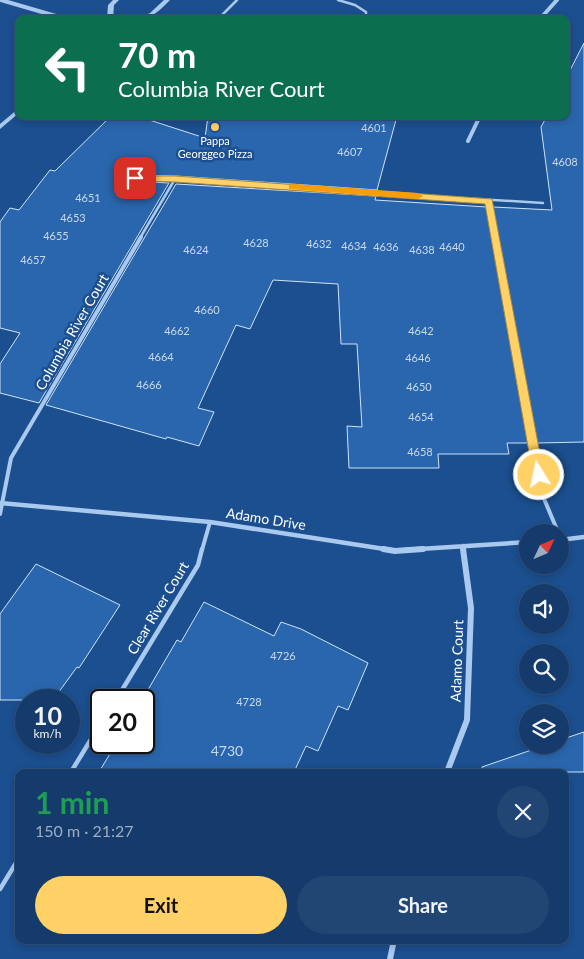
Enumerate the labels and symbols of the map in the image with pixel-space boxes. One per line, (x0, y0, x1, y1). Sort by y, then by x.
marker: Pappa Georggeo Pizza (209, 121, 221, 133)
house number: 4601 (361, 121, 387, 134)
place label: Pappa Georggeo Pizza (178, 134, 252, 160)
house number: 4607 (337, 145, 363, 158)
house number: 4608 (552, 155, 578, 168)
pin (114, 157, 156, 199)
house number: 4651 (75, 191, 101, 204)
house number: 4653 (60, 211, 86, 224)
house number: 4655 (43, 229, 69, 242)
house number: 4628 (243, 236, 269, 249)
house number: 4632 (306, 237, 332, 250)
house number: 4634 (341, 239, 367, 252)
house number: 4636 (373, 240, 399, 253)
house number: 4640 (439, 240, 465, 253)
house number: 4624 (183, 243, 209, 256)
house number: 4638 (409, 243, 435, 256)
house number: 4657 (20, 253, 46, 266)
street label: Columbia River Court (31, 271, 112, 393)
house number: 4660 (194, 303, 220, 316)
house number: 4662 (164, 324, 190, 337)
house number: 4642 (408, 324, 434, 337)
house number: 4664 (148, 350, 174, 363)
house number: 4646 (405, 351, 431, 364)
house number: 4666 (136, 378, 162, 391)
house number: 4650 (406, 380, 432, 393)
house number: 4654 (408, 410, 434, 423)
house number: 4658 (407, 445, 433, 458)
position arrow (512, 448, 564, 500)
street label: Adamo Drive (225, 504, 307, 533)
north arrow (519, 524, 569, 574)
street label: Clear River Court (123, 558, 192, 657)
street label: Adamo Court (447, 620, 466, 702)
house number: 4726 (270, 649, 296, 662)
speed limit sign: 20 (90, 689, 155, 754)
house number: 4728 (236, 695, 262, 708)
house number: 4730 (211, 742, 243, 759)

